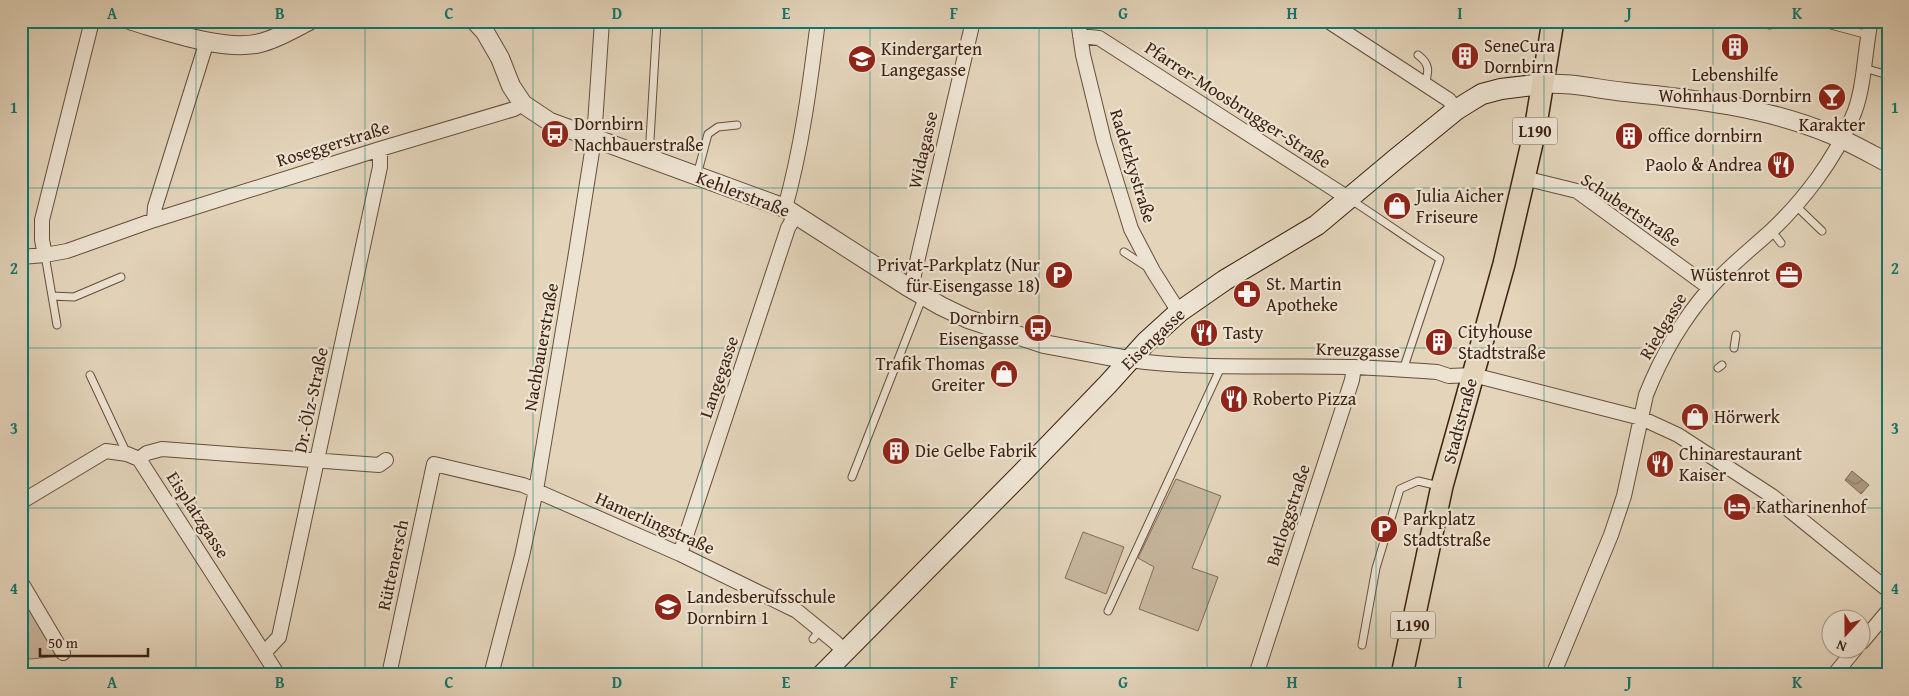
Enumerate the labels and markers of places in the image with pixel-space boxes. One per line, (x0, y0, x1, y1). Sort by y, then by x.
place label: SeneCura Dornbirn (1484, 32, 1556, 80)
building icon: Lebenshilfe Wohnhaus Dornbirn (1720, 32, 1750, 62)
place label: Kindergarten Langegasse (881, 35, 982, 83)
building icon: SeneCura Dornbirn (1450, 41, 1480, 71)
school or university icon: Kindergarten Langegasse (847, 44, 877, 74)
place label: Lebenshilfe Wohnhaus Dornbirn (1659, 61, 1812, 109)
bar icon: Karakter (1817, 82, 1847, 112)
place label: Dornbirn Nachbauerstraße (574, 110, 704, 158)
place label: Karakter (1799, 111, 1866, 138)
bus stop icon: Dornbirn Nachbauerstraße (540, 119, 570, 149)
building icon: office dornbirn (1614, 121, 1644, 151)
place label: office dornbirn (1648, 122, 1762, 149)
restaurant icon: Paolo & Andrea (1766, 150, 1796, 180)
place label: Paolo & Andrea (1646, 151, 1762, 178)
place label: Julia Aicher Friseure (1414, 182, 1504, 230)
shop icon: Julia Aicher Friseure (1382, 191, 1412, 221)
place label: Privat-Parkplatz (Nur für Eisengasse 18) (877, 251, 1041, 299)
parking icon: Privat-Parkplatz (Nur für Eisengasse 18) (1044, 260, 1074, 290)
office icon: Wüstenrot (1774, 260, 1804, 290)
place label: Wüstenrot (1690, 261, 1771, 288)
place label: St. Martin Apotheke (1266, 270, 1342, 318)
pharmacy icon: St. Martin Apotheke (1232, 279, 1262, 309)
place label: Dornbirn Eisengasse (939, 304, 1019, 352)
bus stop icon: Dornbirn Eisengasse (1023, 313, 1053, 343)
restaurant icon: Tasty (1189, 318, 1219, 348)
place label: Cityhouse Stadtstraße (1458, 318, 1546, 366)
place label: Tasty (1223, 319, 1263, 346)
building icon: Cityhouse Stadtstraße (1424, 327, 1454, 357)
place label: Trafik Thomas Greiter (875, 350, 986, 398)
shop icon: Trafik Thomas Greiter (989, 359, 1019, 389)
restaurant icon: Roberto Pizza (1219, 384, 1249, 414)
place label: Roberto Pizza (1253, 385, 1357, 412)
shop icon: Hörwerk (1680, 402, 1710, 432)
place label: Hörwerk (1714, 403, 1781, 430)
building icon: Die Gelbe Fabrik (881, 436, 911, 466)
place label: Die Gelbe Fabrik (915, 437, 1038, 464)
place label: Chinarestaurant Kaiser (1679, 440, 1803, 488)
restaurant icon: Chinarestaurant Kaiser (1645, 449, 1675, 479)
hotel icon: Katharinenhof (1722, 492, 1752, 522)
place label: Katharinenhof (1756, 493, 1869, 520)
place label: Parkplatz Stadtstraße (1403, 505, 1491, 553)
parking icon: Parkplatz Stadtstraße (1369, 514, 1399, 544)
place label: Landesberufsschule Dornbirn 1 (687, 583, 836, 631)
school or university icon: Landesberufsschule Dornbirn 1 (653, 592, 683, 622)

